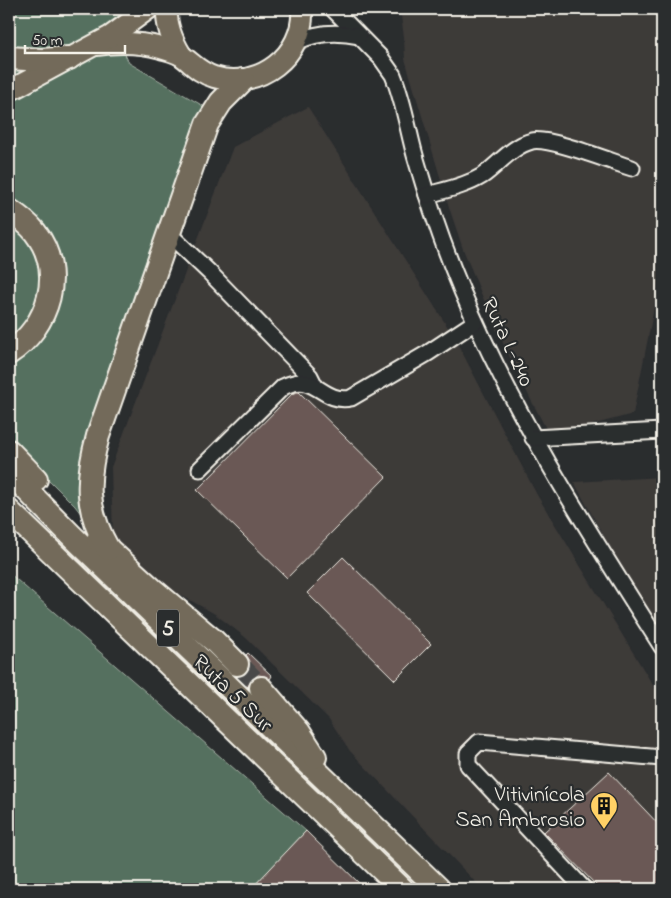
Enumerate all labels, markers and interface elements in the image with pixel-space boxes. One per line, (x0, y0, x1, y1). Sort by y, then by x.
scale bar (25, 22, 125, 54)
text: 50 m (32, 30, 63, 52)
street label: Ruta L-240 (472, 292, 541, 392)
road number: 5 (157, 610, 179, 646)
street label: Ruta 5 Sur (184, 648, 279, 741)
place label: Vitivinícola San Ambrosio (456, 780, 585, 837)
building icon: Vitivinícola San Ambrosio (589, 791, 619, 830)

